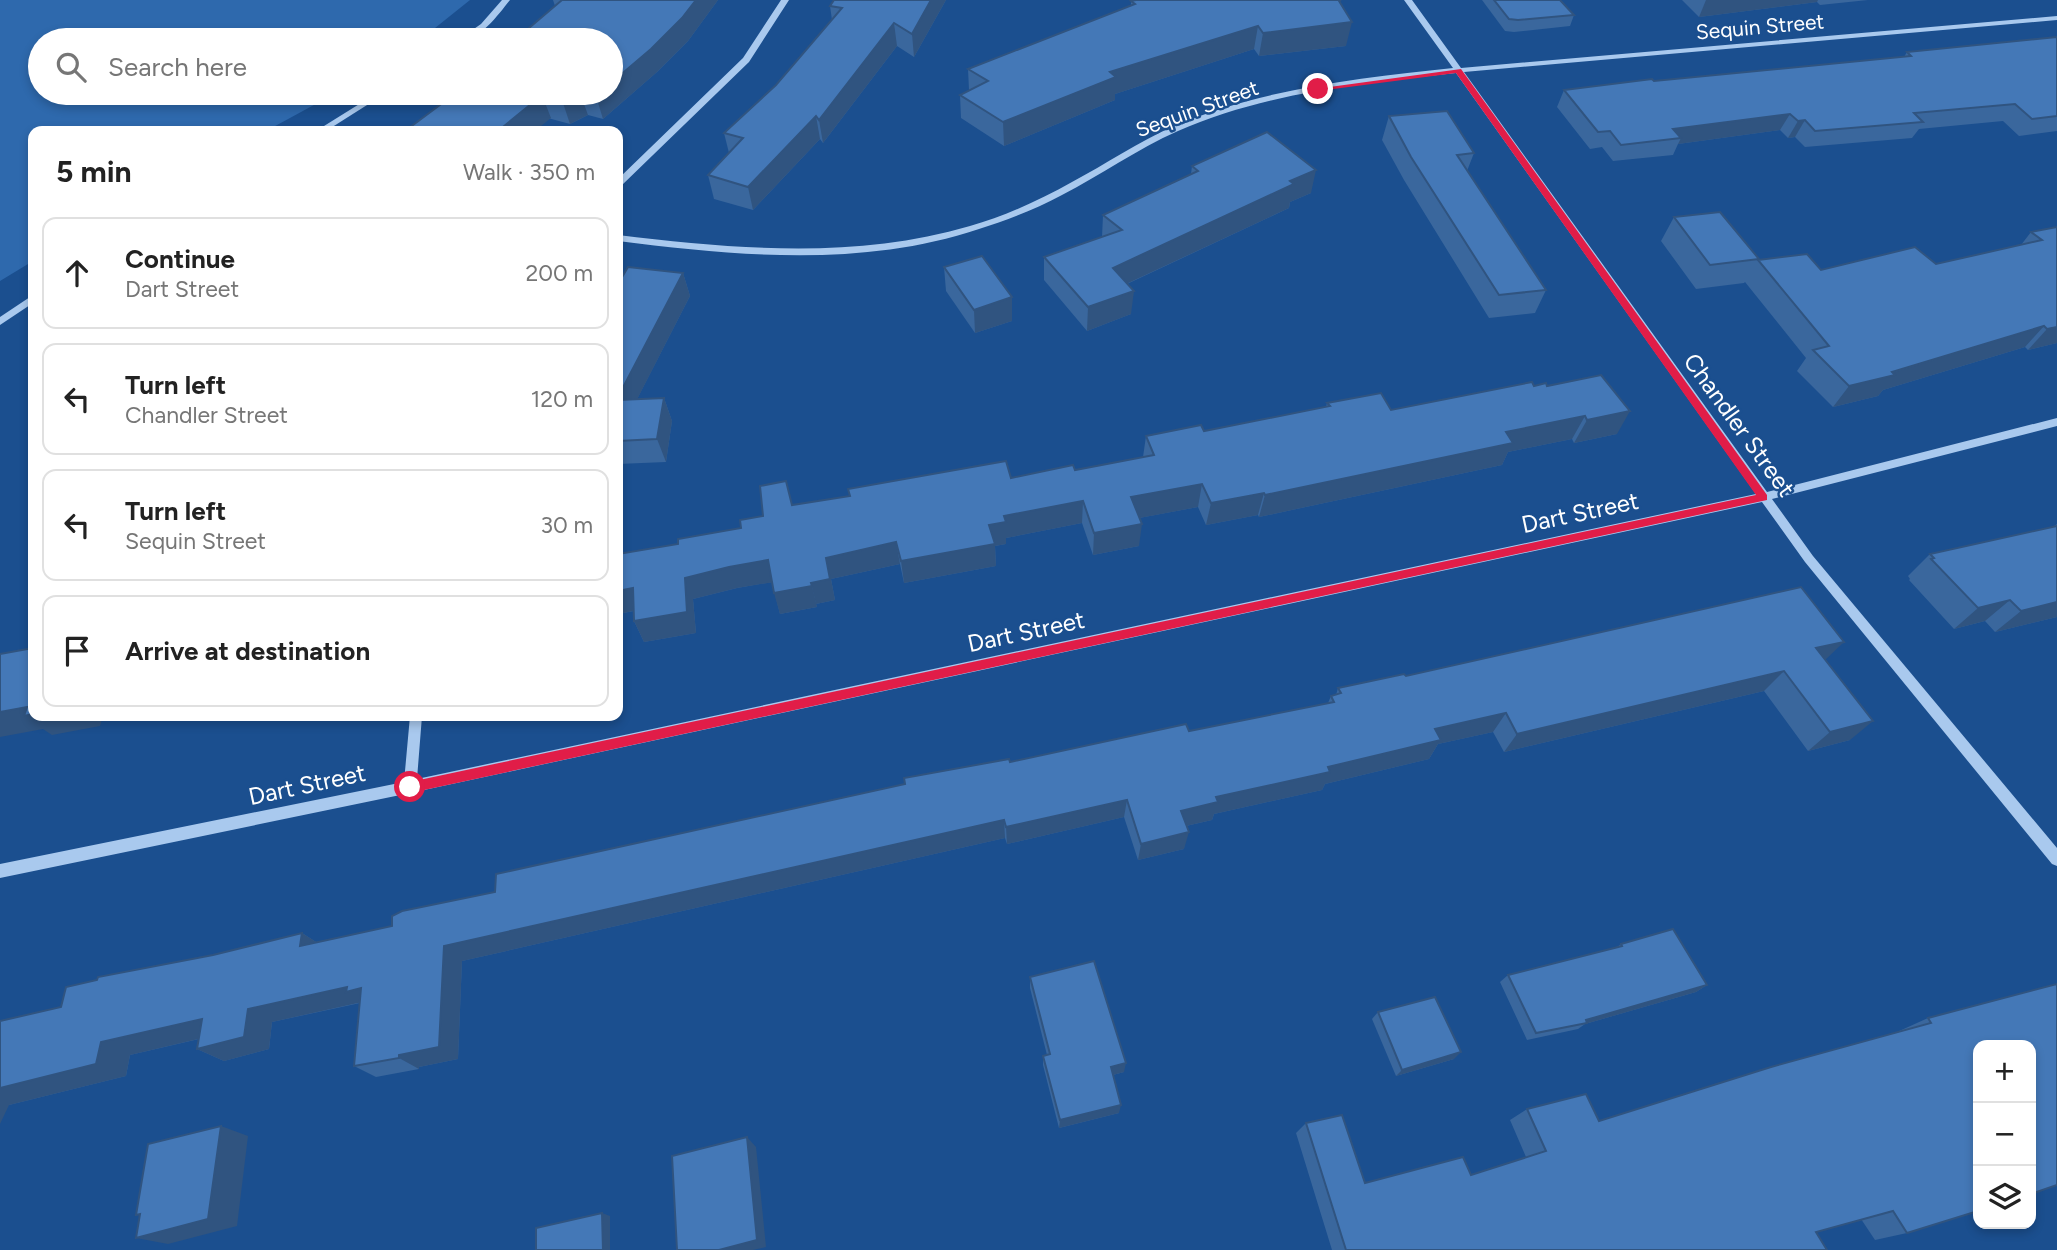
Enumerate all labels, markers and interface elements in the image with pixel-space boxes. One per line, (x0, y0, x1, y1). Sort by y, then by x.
street label: Sequin Street (1695, 8, 1825, 45)
search box (28, 28, 623, 105)
icon: search (52, 48, 90, 86)
text: Search here (108, 51, 247, 83)
route end (1302, 73, 1333, 104)
street label: Sequin Street (1132, 75, 1262, 142)
text: 5 min (56, 153, 132, 190)
text: Walk · 350 m (463, 158, 595, 186)
text: Continue (125, 243, 235, 275)
icon: ahead (58, 254, 96, 292)
text: 200 m (525, 259, 593, 287)
text: Dart Street (125, 275, 239, 303)
street label: Chandler Street (1678, 347, 1801, 502)
text: Turn left (125, 369, 226, 401)
icon: left (58, 380, 96, 418)
text: 120 m (531, 385, 593, 413)
text: Chandler Street (125, 401, 288, 429)
street label: Dart Street (1519, 486, 1641, 539)
text: Turn left (125, 495, 226, 527)
icon: left (58, 506, 96, 544)
text: 30 m (540, 511, 593, 539)
text: Sequin Street (125, 527, 266, 555)
street label: Dart Street (965, 605, 1087, 658)
icon: arrive (58, 632, 96, 670)
text: Arrive at destination (125, 635, 370, 667)
street label: Dart Street (246, 758, 368, 811)
route start (394, 771, 425, 802)
map controls (1973, 1040, 2036, 1229)
button: + (1973, 1040, 2036, 1103)
button: − (1973, 1103, 2036, 1166)
button: layers (1973, 1166, 2036, 1229)

